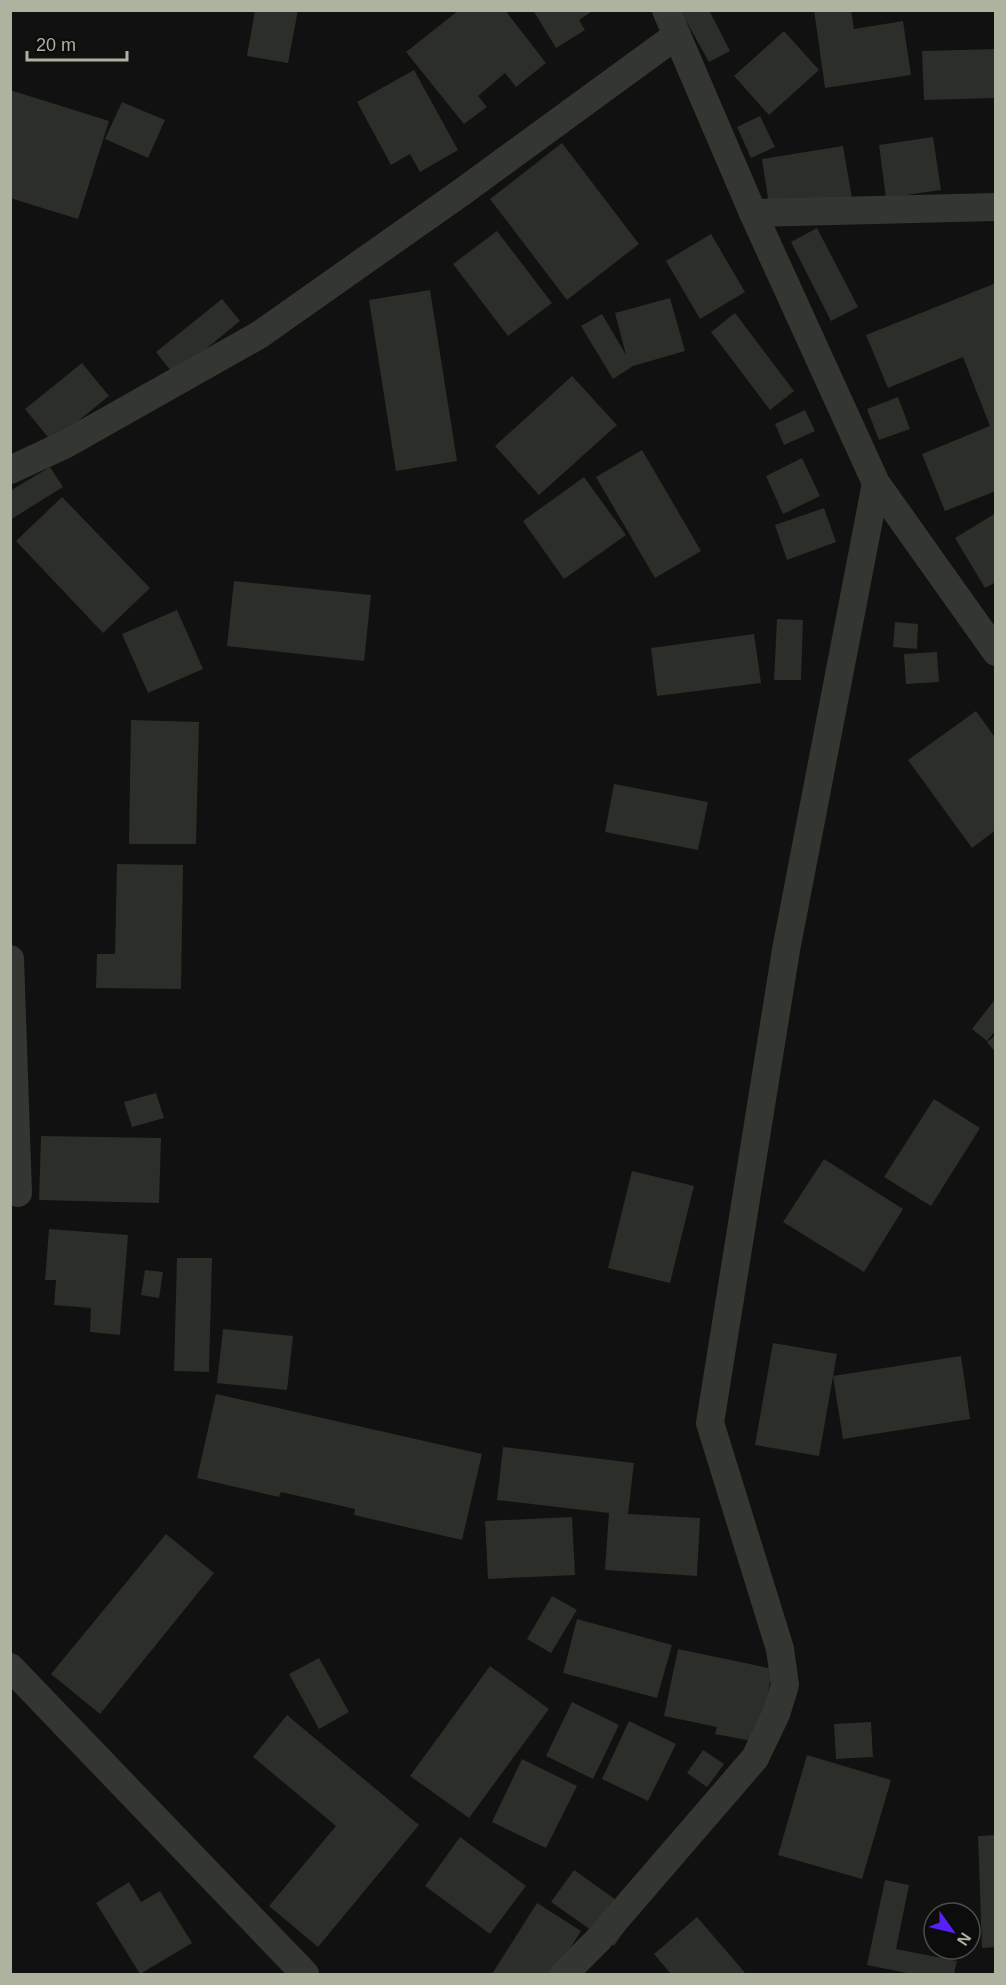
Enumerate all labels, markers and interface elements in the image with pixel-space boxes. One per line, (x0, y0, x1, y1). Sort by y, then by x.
scale bar (27, 24, 128, 62)
text: 20 m (36, 35, 76, 55)
north arrow (922, 1901, 982, 1961)
text: N (954, 1930, 974, 1949)

